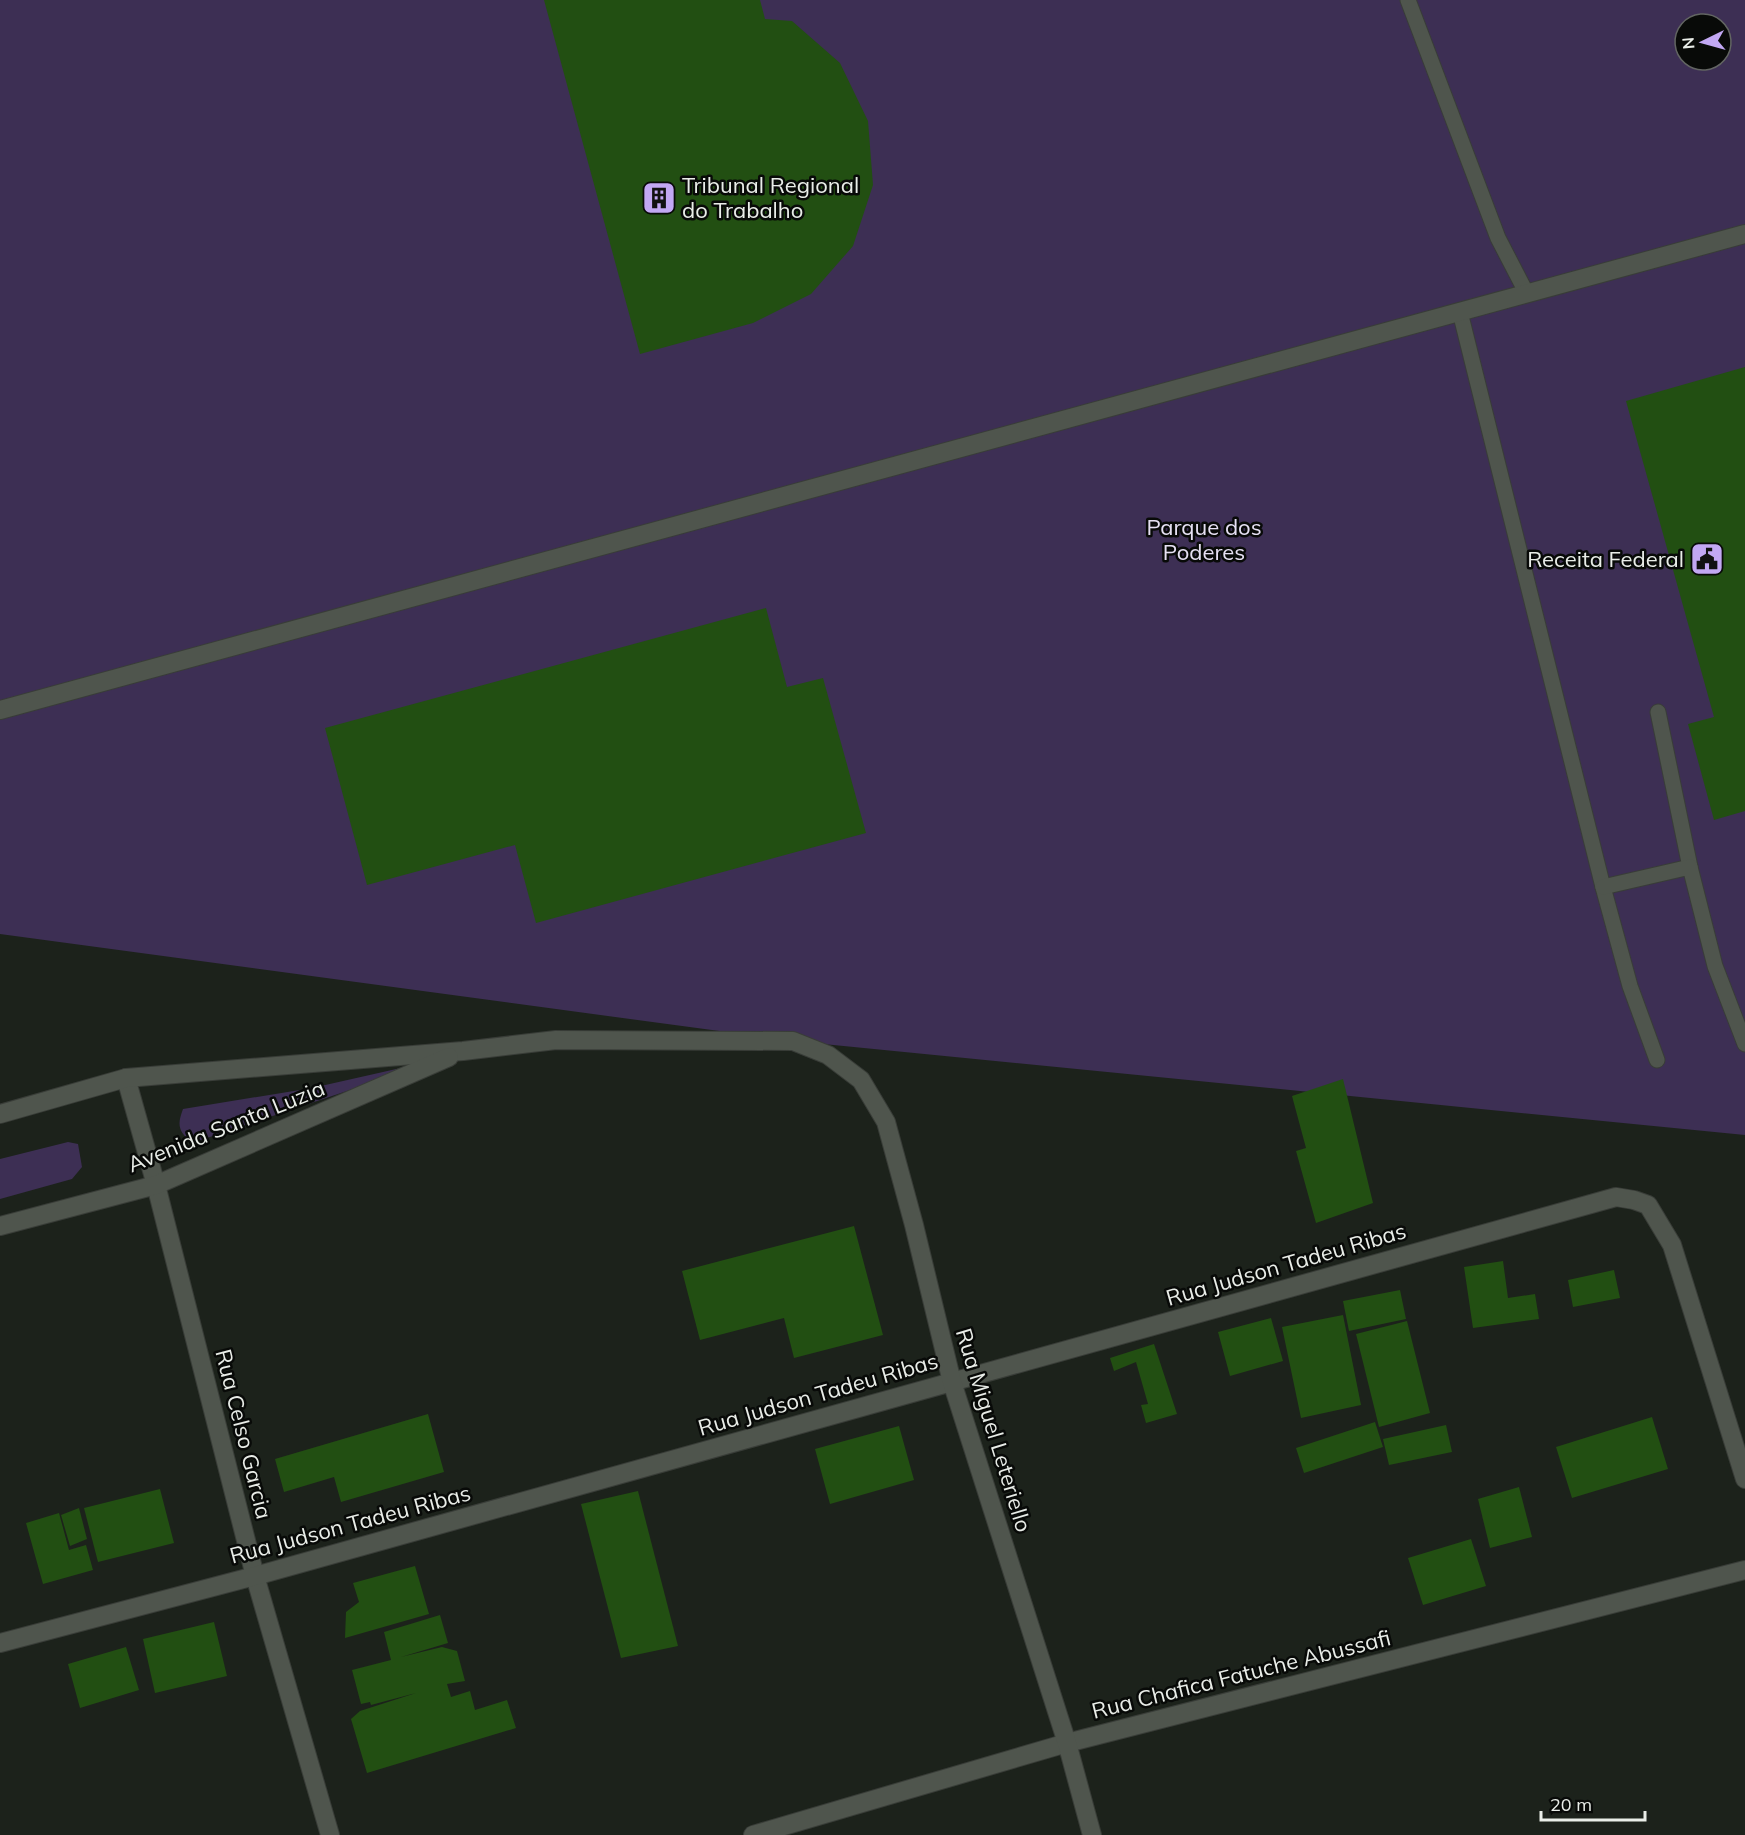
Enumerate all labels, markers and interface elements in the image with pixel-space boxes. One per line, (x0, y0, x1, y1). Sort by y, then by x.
north arrow (1673, 12, 1733, 72)
text: N (1678, 36, 1699, 50)
place label: Tribunal Regional do Trabalho (682, 171, 859, 224)
building icon: Tribunal Regional do Trabalho (641, 180, 677, 216)
park label: Parque dos Poderes (1146, 513, 1262, 566)
public building icon: Receita Federal (1689, 541, 1725, 577)
place label: Receita Federal (1527, 545, 1684, 573)
street label: Avenida Santa Luzia (123, 1074, 329, 1178)
street label: Rua Judson Tadeu Ribas (1163, 1216, 1409, 1312)
street label: Rua Miguel Leteriello (950, 1325, 1038, 1535)
street label: Rua Celso Garcia (209, 1346, 279, 1522)
street label: Rua Judson Tadeu Ribas (695, 1346, 941, 1442)
street label: Rua Judson Tadeu Ribas (226, 1478, 474, 1570)
street label: Rua Chafica Fatuche Abussafi (1089, 1623, 1393, 1725)
scale bar (1541, 1784, 1644, 1822)
text: 20 m (1550, 1793, 1592, 1816)

